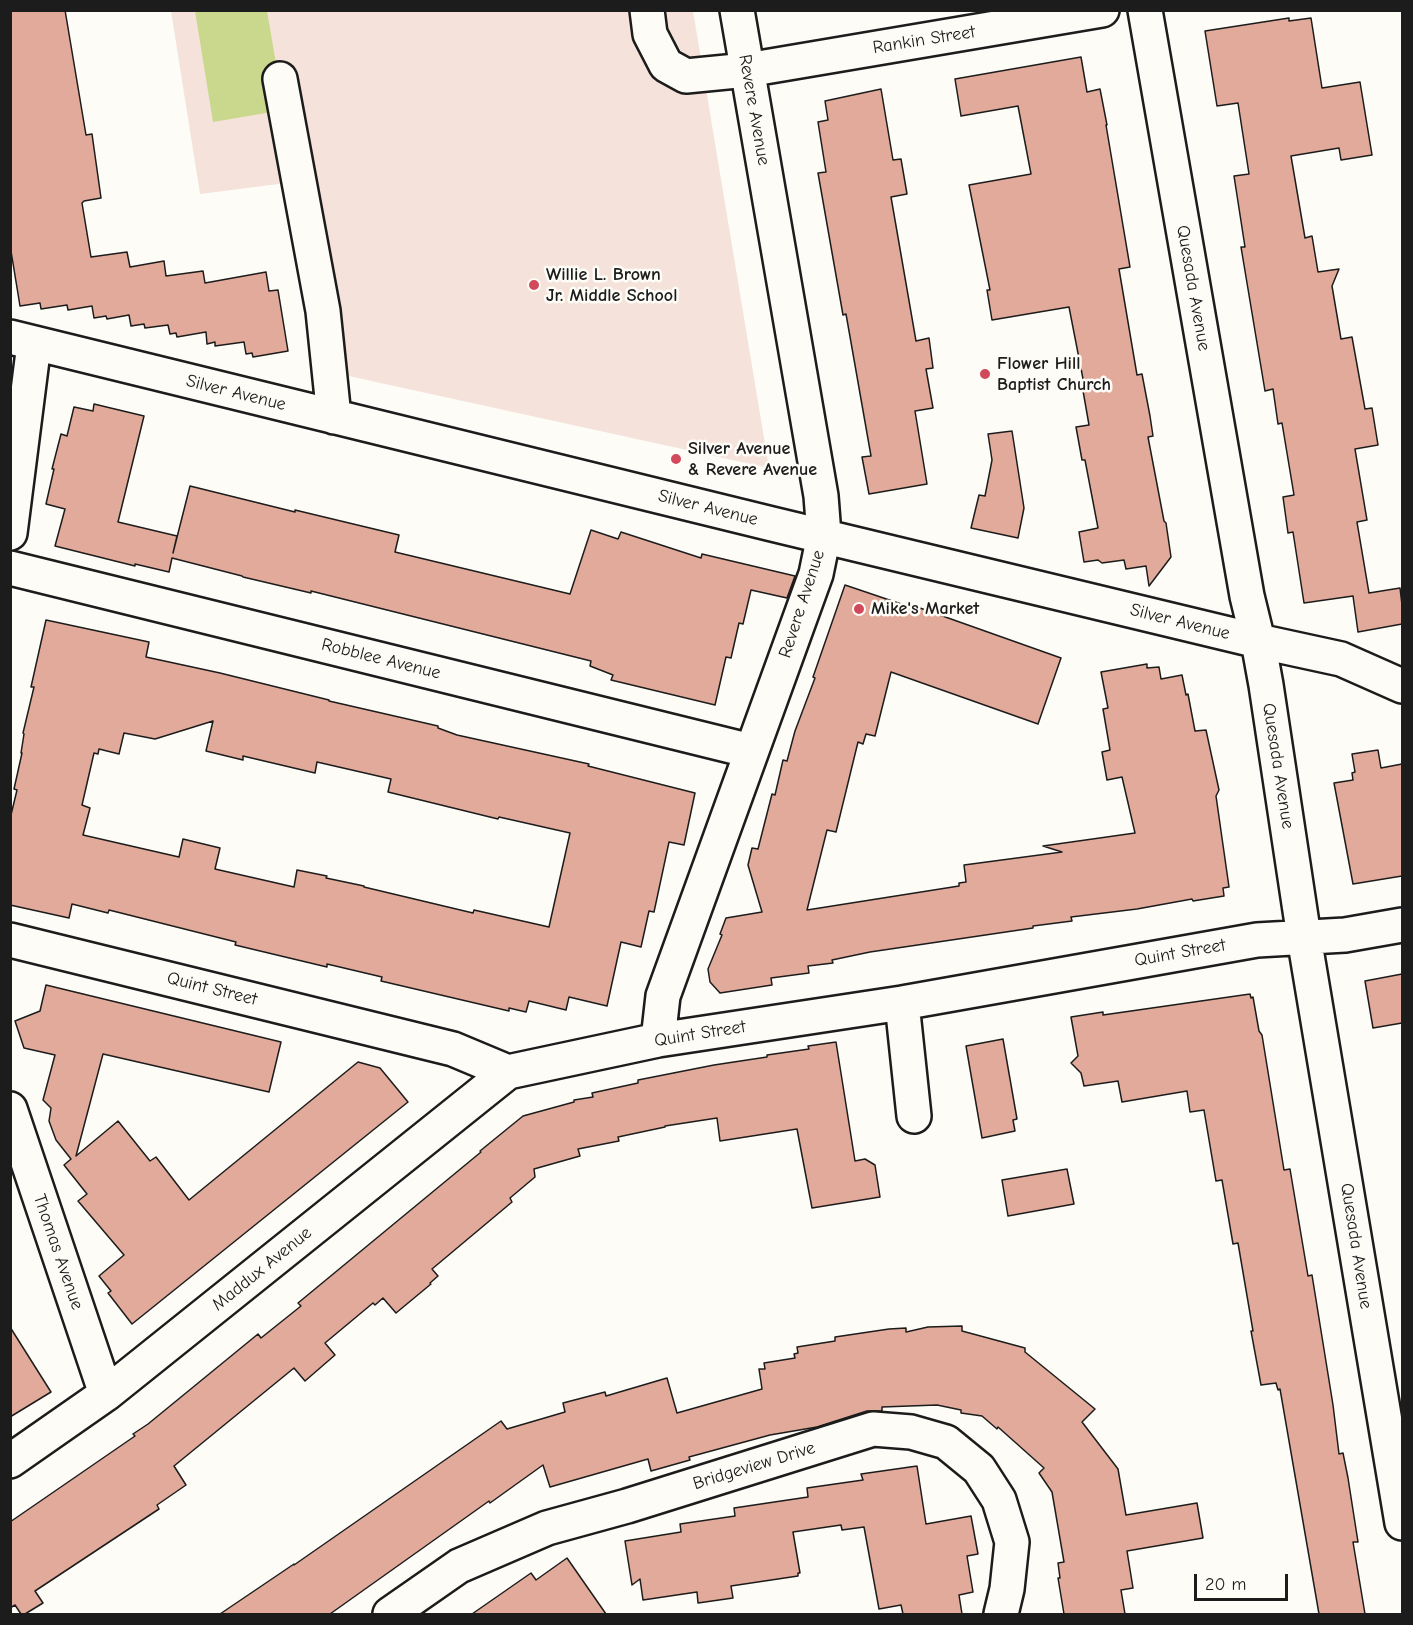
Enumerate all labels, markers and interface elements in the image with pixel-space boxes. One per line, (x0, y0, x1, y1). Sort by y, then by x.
street label: Rankin Street (871, 21, 977, 59)
street label: Revere Avenue (734, 53, 774, 167)
street label: Quesada Avenue (1171, 223, 1215, 353)
place label: Willie L. Brown Jr. Middle School (546, 264, 677, 306)
marker: Willie L. Brown Jr. Middle School (527, 278, 541, 292)
place label: Flower Hill Baptist Church (997, 353, 1111, 395)
marker: Flower Hill Baptist Church (978, 367, 992, 381)
street label: Silver Avenue (184, 370, 288, 416)
place label: Silver Avenue & Revere Avenue (688, 438, 817, 480)
marker: Silver Avenue & Revere Avenue (669, 452, 683, 466)
street label: Silver Avenue (656, 485, 760, 531)
street label: Revere Avenue (774, 547, 830, 661)
place label: Mike's Market (871, 598, 979, 620)
street label: Silver Avenue (1128, 599, 1232, 645)
marker: Mike's Market (852, 602, 866, 616)
street label: Robblee Avenue (319, 634, 443, 684)
street label: Quesada Avenue (1257, 701, 1299, 831)
street label: Quint Street (1133, 934, 1227, 972)
street label: Quint Street (165, 967, 259, 1011)
street label: Quint Street (653, 1016, 747, 1052)
street label: Quesada Avenue (1335, 1181, 1377, 1311)
street label: Thomas Avenue (28, 1191, 88, 1313)
street label: Maddux Avenue (208, 1222, 316, 1316)
street label: Bridgeview Drive (690, 1437, 818, 1495)
scale bar (1197, 1562, 1292, 1600)
text: 20 m (1205, 1574, 1246, 1595)

